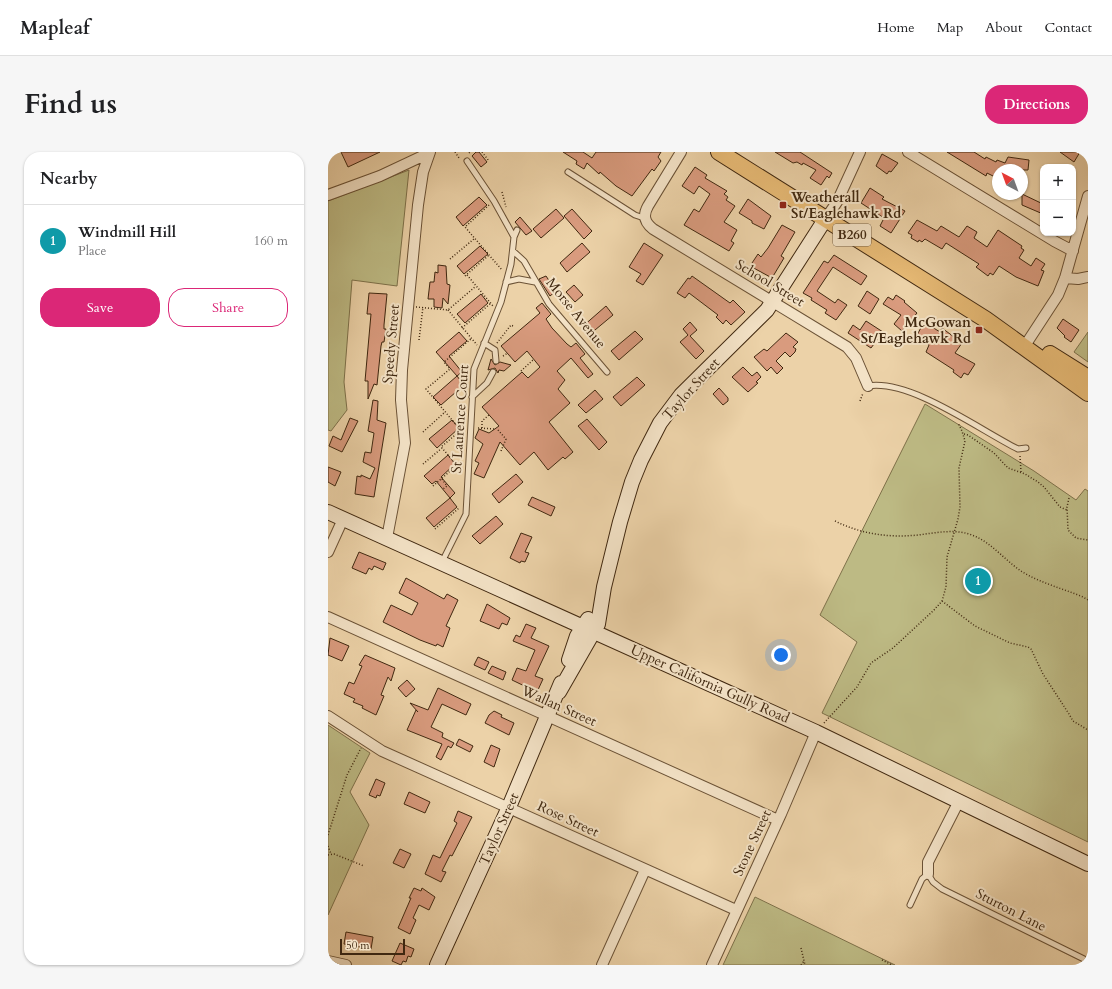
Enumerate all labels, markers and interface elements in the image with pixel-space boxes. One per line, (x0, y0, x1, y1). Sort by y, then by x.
text: Mapleaf (20, 15, 90, 41)
text: Home (877, 18, 915, 37)
text: Map (937, 18, 963, 37)
text: About (985, 18, 1022, 37)
text: Contact (1044, 18, 1092, 37)
text: Find us (24, 85, 117, 123)
button: Directions (985, 85, 1088, 124)
north arrow (992, 164, 1028, 200)
map controls (1040, 164, 1076, 236)
button: + (1040, 164, 1076, 200)
text: Nearby (40, 167, 97, 190)
place label: Weatherall St/Eaglehawk Rd (790, 188, 901, 223)
marker: Weatherall St/Eaglehawk Rd (778, 200, 788, 210)
button: − (1040, 200, 1076, 236)
text: Windmill Hill (78, 222, 176, 242)
road number: B260 (833, 224, 871, 246)
text: 1 (50, 232, 56, 250)
text: 160 m (254, 232, 288, 250)
text: Place (78, 242, 106, 260)
street label: School Street (732, 255, 808, 311)
street label: Morse Avenue (542, 274, 610, 352)
button: Save (40, 288, 160, 327)
button: Share (168, 288, 288, 327)
street label: Speedy Street (378, 303, 404, 384)
place label: McGowan St/Eaglehawk Rd (861, 313, 971, 348)
marker: McGowan St/Eaglehawk Rd (974, 325, 984, 335)
street label: Taylor Street (658, 353, 724, 424)
street label: St Laurence Court (447, 363, 473, 474)
pin: 1 (965, 566, 991, 596)
street label: Upper California Gully Road (627, 640, 793, 728)
your location (771, 645, 791, 665)
street label: Wallan Street (518, 681, 600, 731)
street label: Taylor Street (475, 789, 524, 868)
street label: Rose Street (534, 796, 602, 842)
street label: Stone Street (728, 806, 776, 879)
street label: Sturton Lane (972, 884, 1050, 936)
scale bar (340, 937, 405, 956)
text: 50 m (346, 938, 370, 953)

